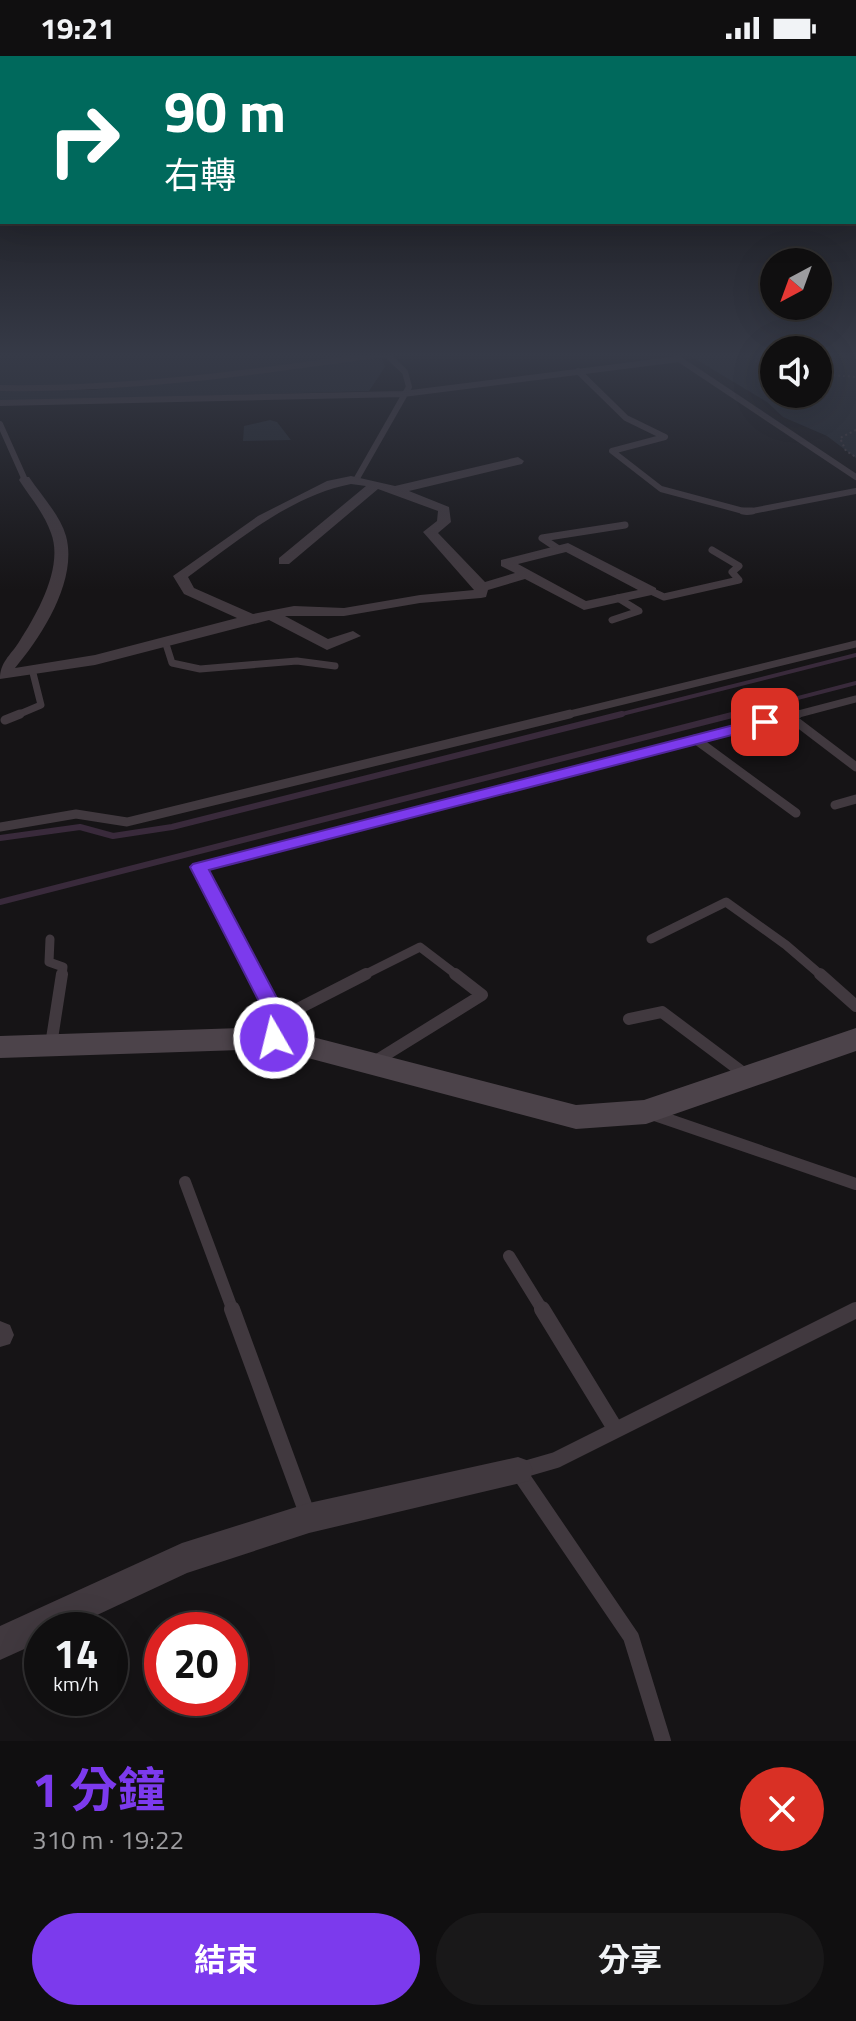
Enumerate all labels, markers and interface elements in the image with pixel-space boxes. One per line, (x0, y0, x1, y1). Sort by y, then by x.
text: 19:21 (40, 5, 115, 51)
text: 90 m (164, 69, 286, 154)
icon: right (32, 88, 136, 192)
text: 右轉 (164, 147, 236, 202)
north arrow (760, 248, 832, 320)
map controls (760, 248, 832, 408)
button: sound (760, 336, 832, 408)
pin (731, 688, 799, 756)
icon: arrive (743, 700, 787, 744)
position arrow (232, 996, 316, 1080)
speed limit sign: 20 (144, 1612, 248, 1716)
text: 14 (54, 1623, 98, 1684)
text: km/h (53, 1668, 99, 1699)
text: 1 分鐘 (32, 1753, 165, 1826)
button: close (740, 1767, 824, 1851)
text: 310 m · 19:22 (32, 1820, 184, 1859)
button: 結束 (32, 1913, 420, 2005)
button: 分享 (436, 1913, 824, 2005)

